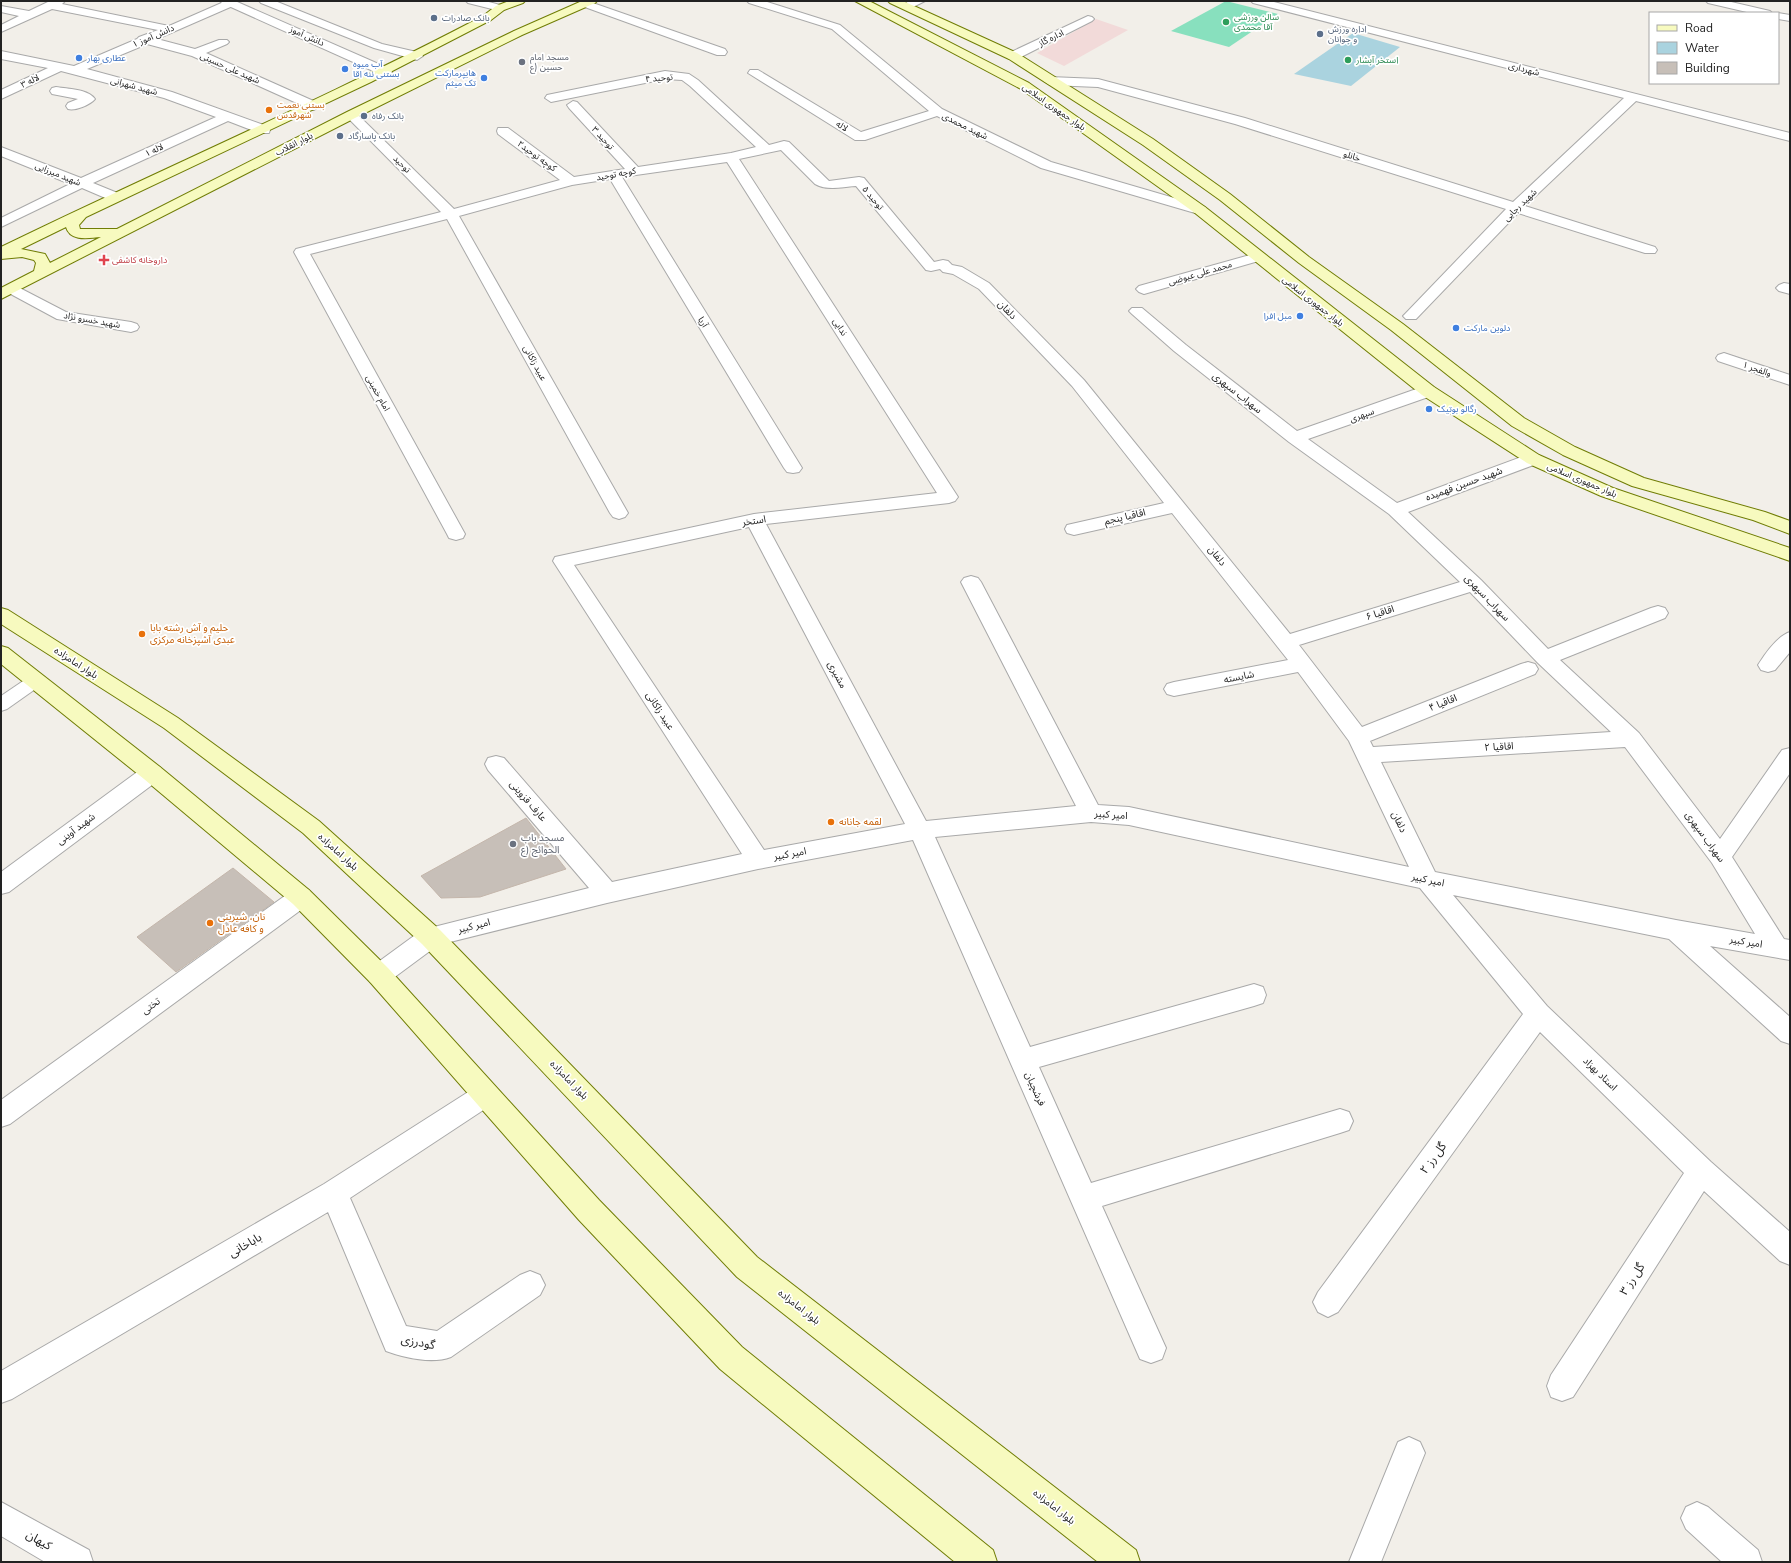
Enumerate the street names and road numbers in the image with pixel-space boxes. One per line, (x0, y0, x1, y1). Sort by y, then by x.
street label: دانش آموز ۱ (130, 22, 176, 50)
street label: دانش آموز (287, 23, 326, 49)
street label: اداره گاز (1035, 27, 1066, 50)
street label: شهید علی حسینی (198, 49, 262, 87)
street label: شهرداری (1507, 59, 1541, 79)
street label: لاله ۳ (19, 71, 41, 91)
street label: توحید ۴ (645, 71, 674, 85)
street label: شهید شهرانی (109, 74, 159, 98)
street label: بلوار جمهوری اسلامی (1020, 81, 1088, 133)
street label: شهید محمدی (940, 110, 990, 142)
street label: لاله (834, 118, 850, 134)
street label: توحید ۳ (589, 124, 617, 153)
street label: بلوار انقلاب (273, 129, 315, 159)
street label: کوچه توحید۲ (515, 138, 559, 174)
street label: لاله ۱ (143, 140, 165, 160)
street label: خانلو (1342, 148, 1362, 164)
street label: توحید (391, 153, 414, 176)
street label: شهید میرزایی (33, 159, 83, 189)
street label: کوچه توحید (595, 165, 637, 183)
street label: توحید ۵ (859, 183, 887, 213)
street label: شهید رجایی (1501, 186, 1539, 224)
street label: محمد علی عیوضی (1167, 258, 1234, 288)
street label: بلوار جمهوری اسلامی (1280, 273, 1346, 329)
street label: دلفان (994, 297, 1020, 323)
street label: شهید خسرو نژاد (63, 309, 121, 331)
street label: آریا (695, 314, 711, 330)
street label: ندایی (830, 316, 850, 338)
street label: عبید زاکانی (520, 343, 550, 383)
street label: والفجر ۱ (1741, 358, 1773, 380)
street label: سهراب سپهری (1209, 369, 1265, 417)
street label: امام خمینی (362, 373, 393, 414)
street label: سپهری (1348, 405, 1376, 425)
street label: بلوار جمهوری اسلامی (1545, 460, 1619, 500)
street label: شهید حسین فهمیده (1424, 464, 1505, 504)
street label: اقاقیا پنجم (1103, 505, 1147, 529)
street label: استخر (740, 512, 767, 530)
street label: دلفان (1205, 543, 1229, 569)
street label: سهراب سپهری (1461, 572, 1513, 624)
street label: اقاقیا ۶ (1364, 602, 1396, 624)
street label: بلوار امامزاده (51, 644, 101, 683)
street label: مشیری (824, 659, 850, 691)
street label: شایسته (1223, 667, 1256, 687)
street label: عبید زاکانی (642, 689, 678, 733)
street label: اقاقیا ۴ (1427, 691, 1459, 715)
street label: اقاقیا ۲ (1484, 739, 1514, 755)
street label: عارف قزوینی (506, 777, 550, 825)
street label: امیر کبیر (1093, 807, 1128, 823)
street label: دلفان (1388, 809, 1410, 835)
street label: سهراب سپهری (1682, 809, 1728, 865)
street label: شهید آوینی (54, 810, 98, 848)
street label: بلوار امامزاده (315, 830, 361, 874)
street label: امیر کبیر (771, 844, 808, 864)
street label: امیر کبیر (1409, 869, 1446, 890)
street label: امیر کبیر (455, 915, 492, 937)
street label: امیر کبیر (1728, 932, 1763, 952)
street label: تختی (139, 994, 163, 1018)
street label: استاد بهزاد (1580, 1054, 1620, 1094)
street label: بلوار امامزاده (547, 1057, 592, 1103)
street label: فرشچیان (1021, 1070, 1049, 1109)
street label: گل رز ۲ (1416, 1138, 1451, 1177)
street label: باباخانی (225, 1229, 265, 1261)
street label: گل رز ۳ (1616, 1259, 1649, 1298)
street label: بلوار امامزاده (775, 1286, 823, 1328)
street label: گودرزی (400, 1331, 437, 1353)
street label: بلوار امامزاده (1030, 1486, 1078, 1528)
street label: کیهان (23, 1526, 56, 1554)

